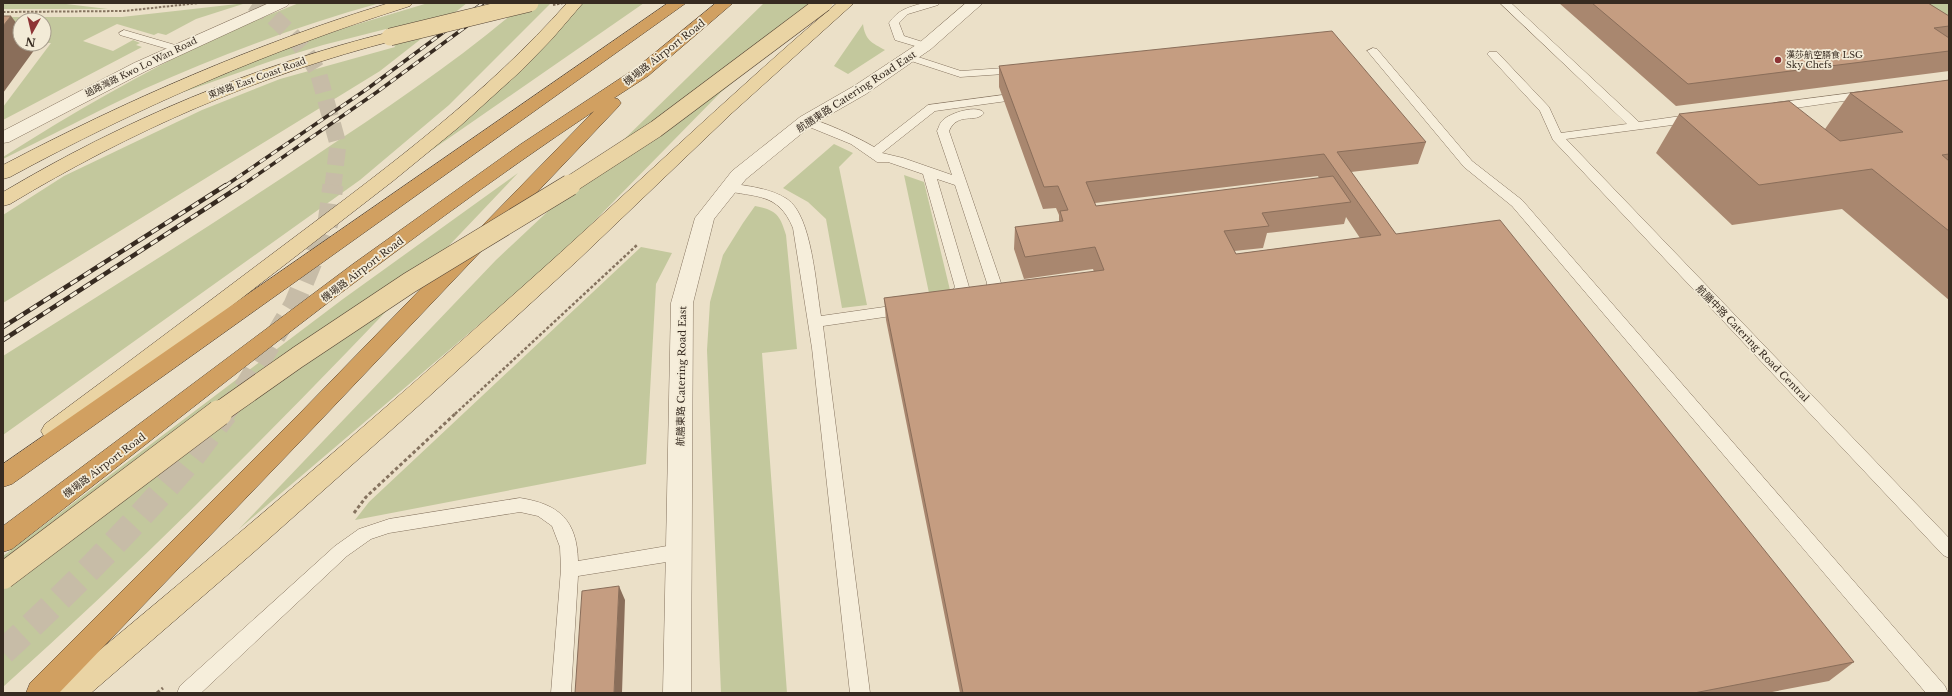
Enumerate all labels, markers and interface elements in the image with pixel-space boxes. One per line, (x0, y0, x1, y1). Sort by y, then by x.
north arrow (12, 12, 52, 52)
street label: 機場路 Airport Road (621, 16, 708, 88)
text: N (24, 34, 37, 50)
street label: 過路灣路 Kwo Lo Wan Road (83, 35, 199, 98)
street label: 航膳東路 Catering Road East (794, 48, 919, 135)
place label: 漢莎航空膳食 LSG Sky Chefs (1786, 49, 1863, 70)
street label: 東岸路 East Coast Road (206, 55, 307, 100)
marker: 漢莎航空膳食 LSG Sky Chefs (1773, 55, 1783, 65)
street label: 機場路 Airport Road (318, 234, 406, 305)
street label: 航膳中路 Catering Road Central (1693, 282, 1812, 404)
street label: 航膳東路 Catering Road East (674, 306, 689, 446)
street label: 機場路 Airport Road (60, 430, 148, 501)

